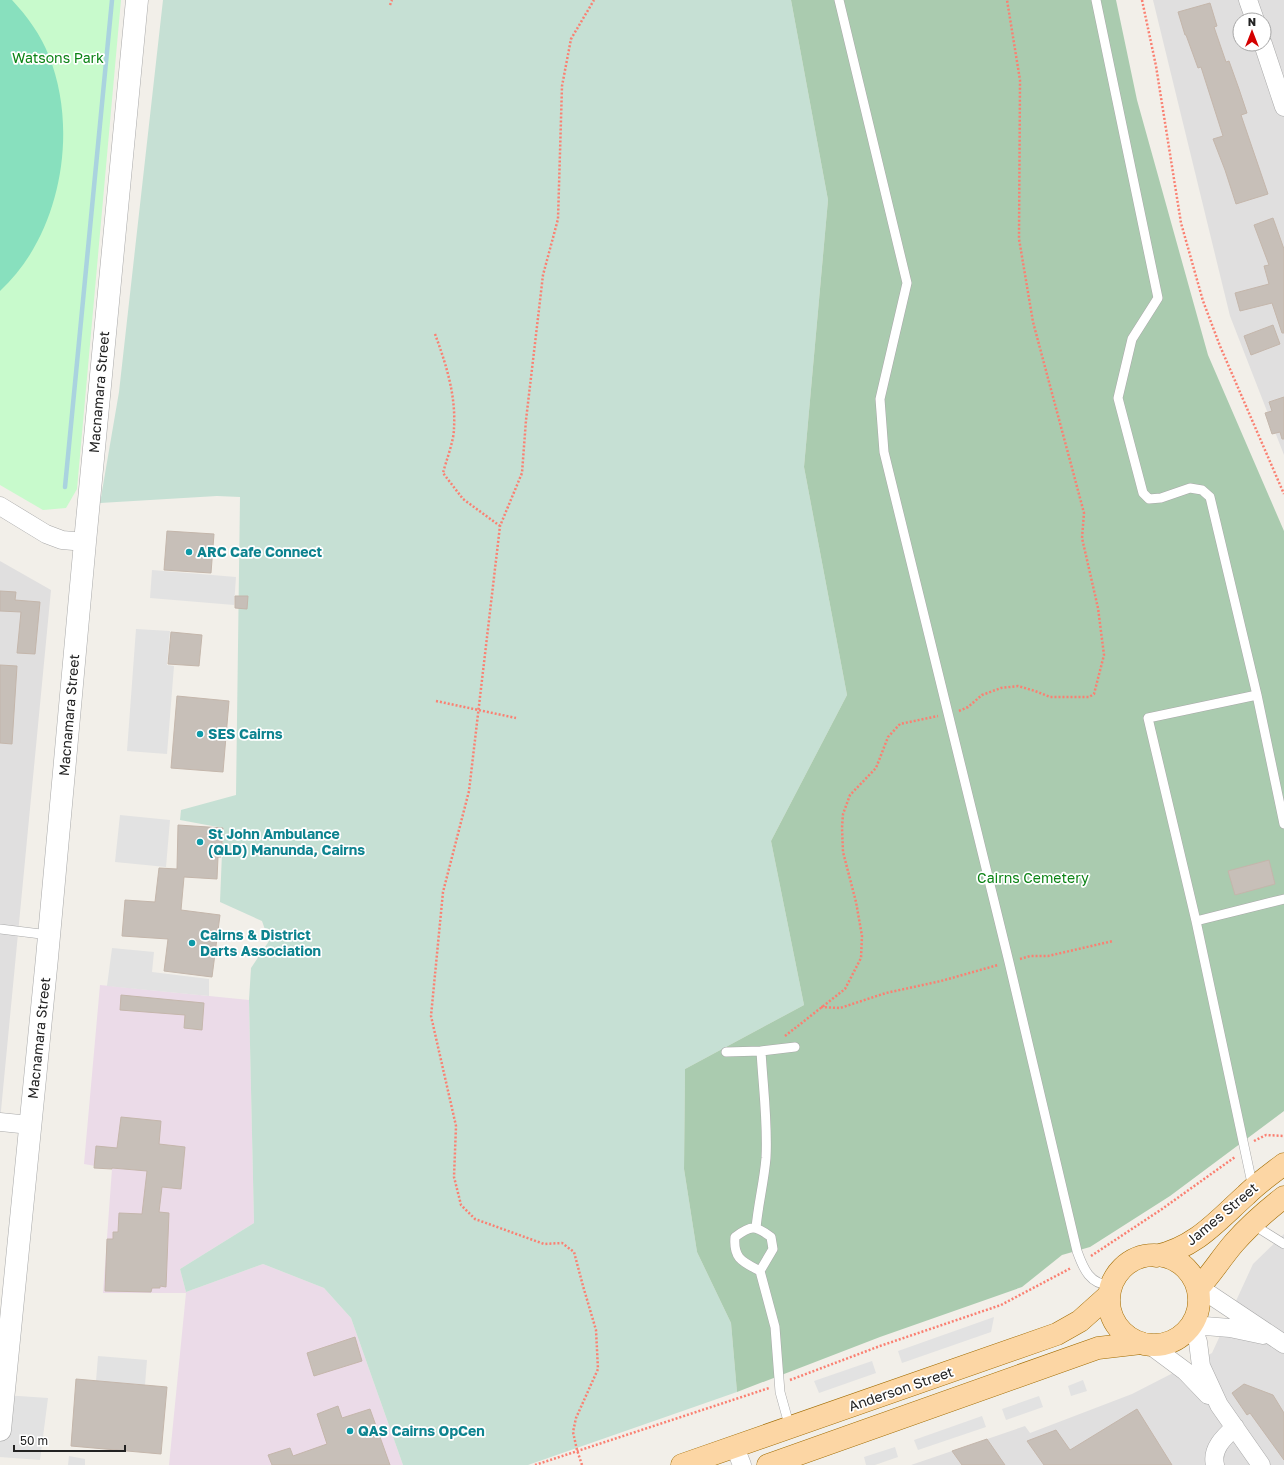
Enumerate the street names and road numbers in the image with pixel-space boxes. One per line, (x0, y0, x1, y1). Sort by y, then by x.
street label: Macnamara Street (85, 330, 112, 454)
street label: Macnamara Street (55, 653, 82, 777)
street label: Macnamara Street (24, 976, 53, 1100)
street label: James Street (1182, 1179, 1261, 1249)
street label: Anderson Street (846, 1363, 955, 1414)

